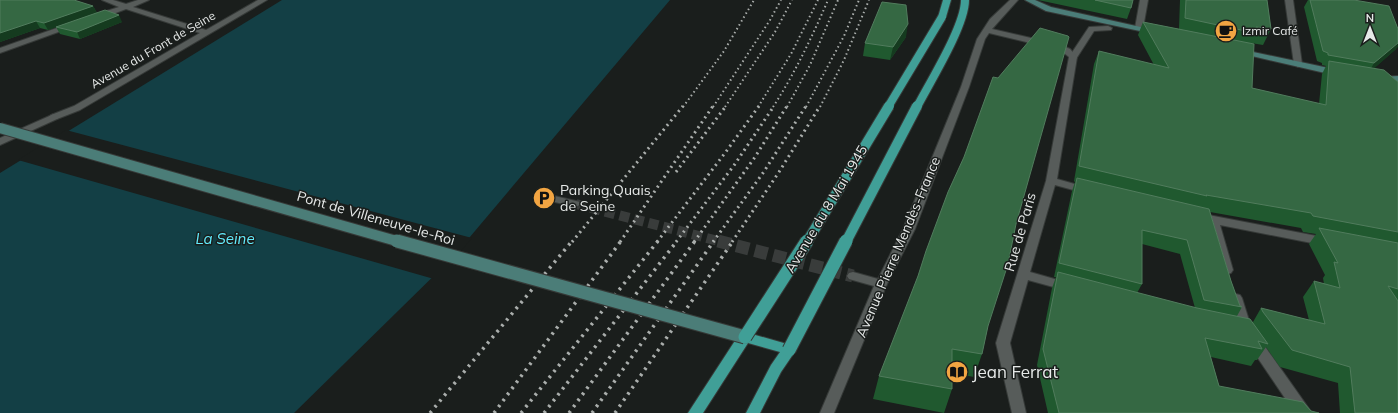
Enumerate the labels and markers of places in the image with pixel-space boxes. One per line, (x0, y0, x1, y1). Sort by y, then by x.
cafe icon: Izmir Café (1213, 18, 1239, 44)
place label: Izmir Café (1242, 23, 1298, 38)
place label: Parking Quais de Seine (560, 181, 651, 215)
parking icon: Parking Quais de Seine (531, 185, 557, 211)
library icon: Jean Ferrat (944, 359, 970, 385)
place label: Jean Ferrat (972, 361, 1058, 383)

